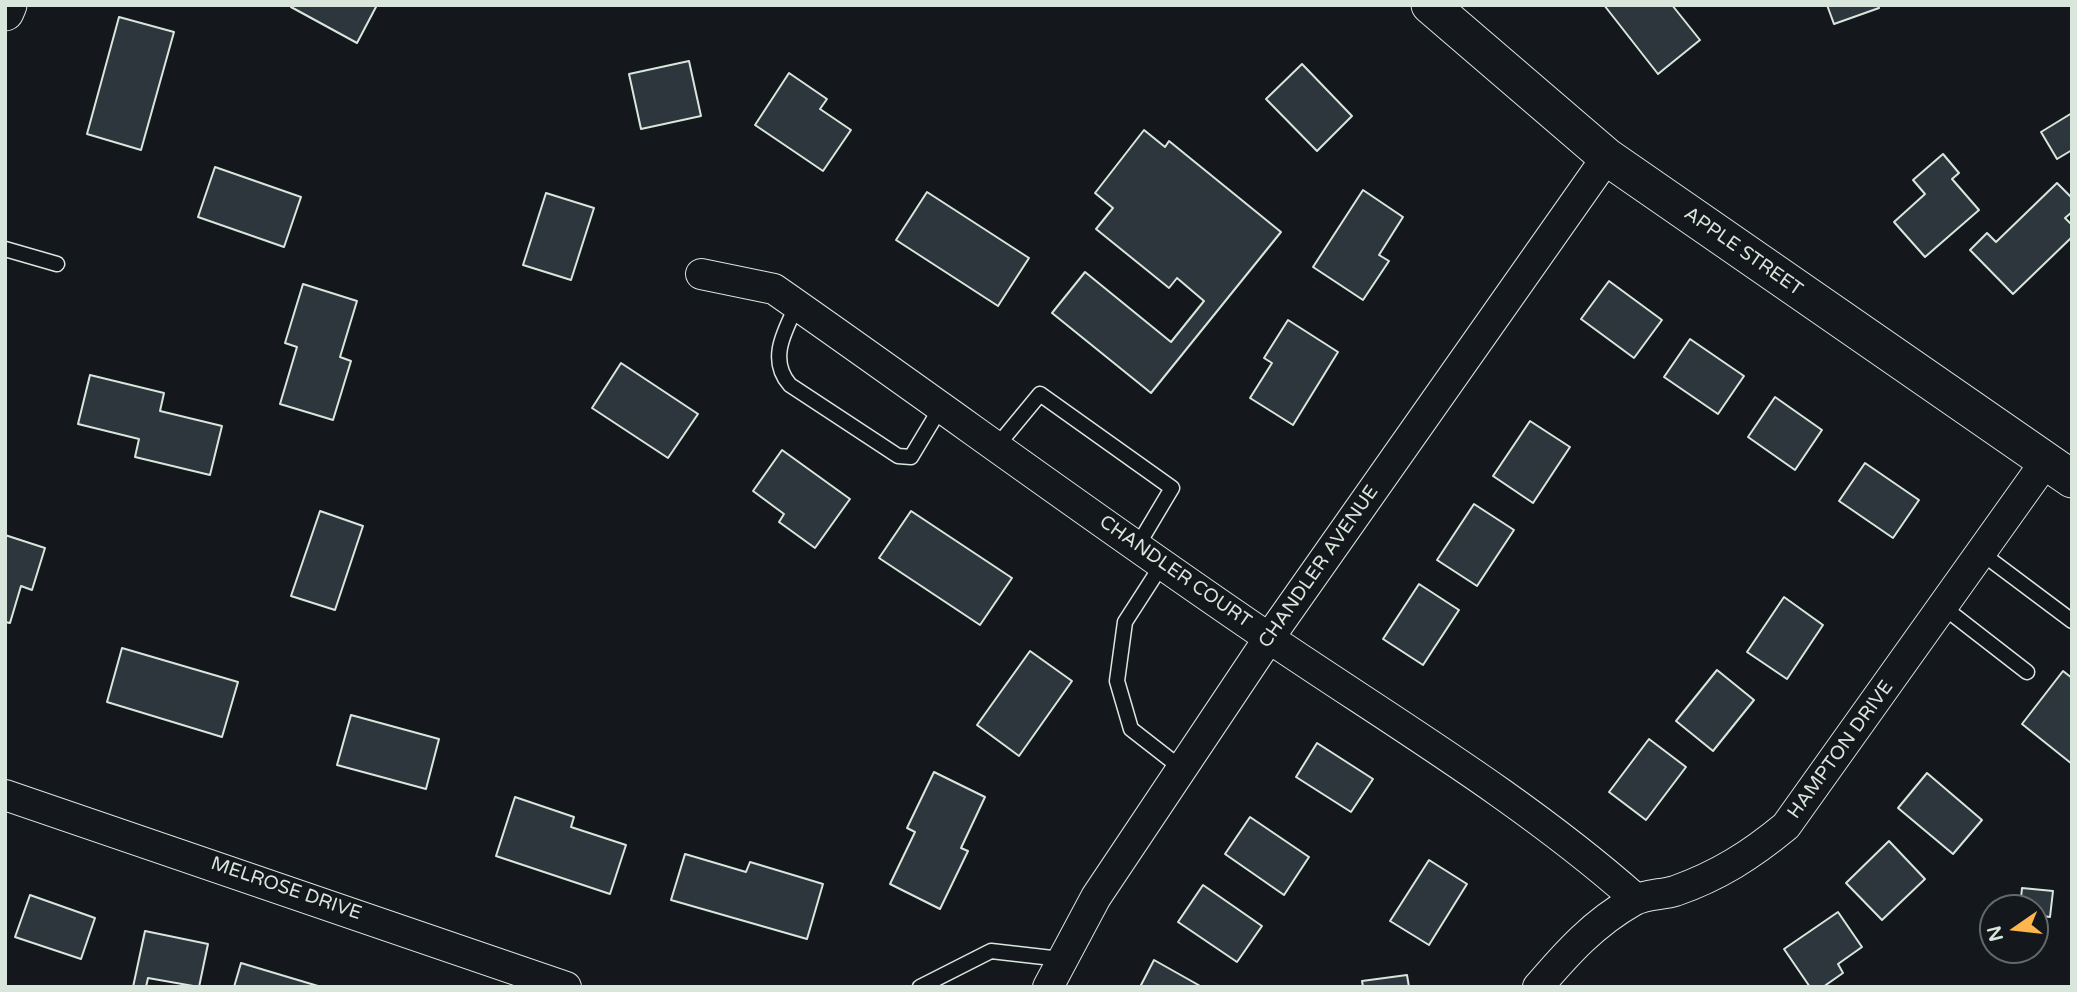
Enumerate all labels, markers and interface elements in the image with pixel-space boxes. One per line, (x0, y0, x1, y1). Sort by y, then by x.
street label: APPLE STREET (1679, 203, 1807, 301)
street label: CHANDLER AVENUE (1254, 481, 1384, 653)
street label: CHANDLER COURT (1095, 511, 1255, 633)
street label: HAMPTON DRIVE (1783, 677, 1899, 823)
street label: MELROSE DRIVE (208, 853, 364, 925)
north arrow (1979, 894, 2049, 964)
text: N (1983, 924, 2008, 944)

